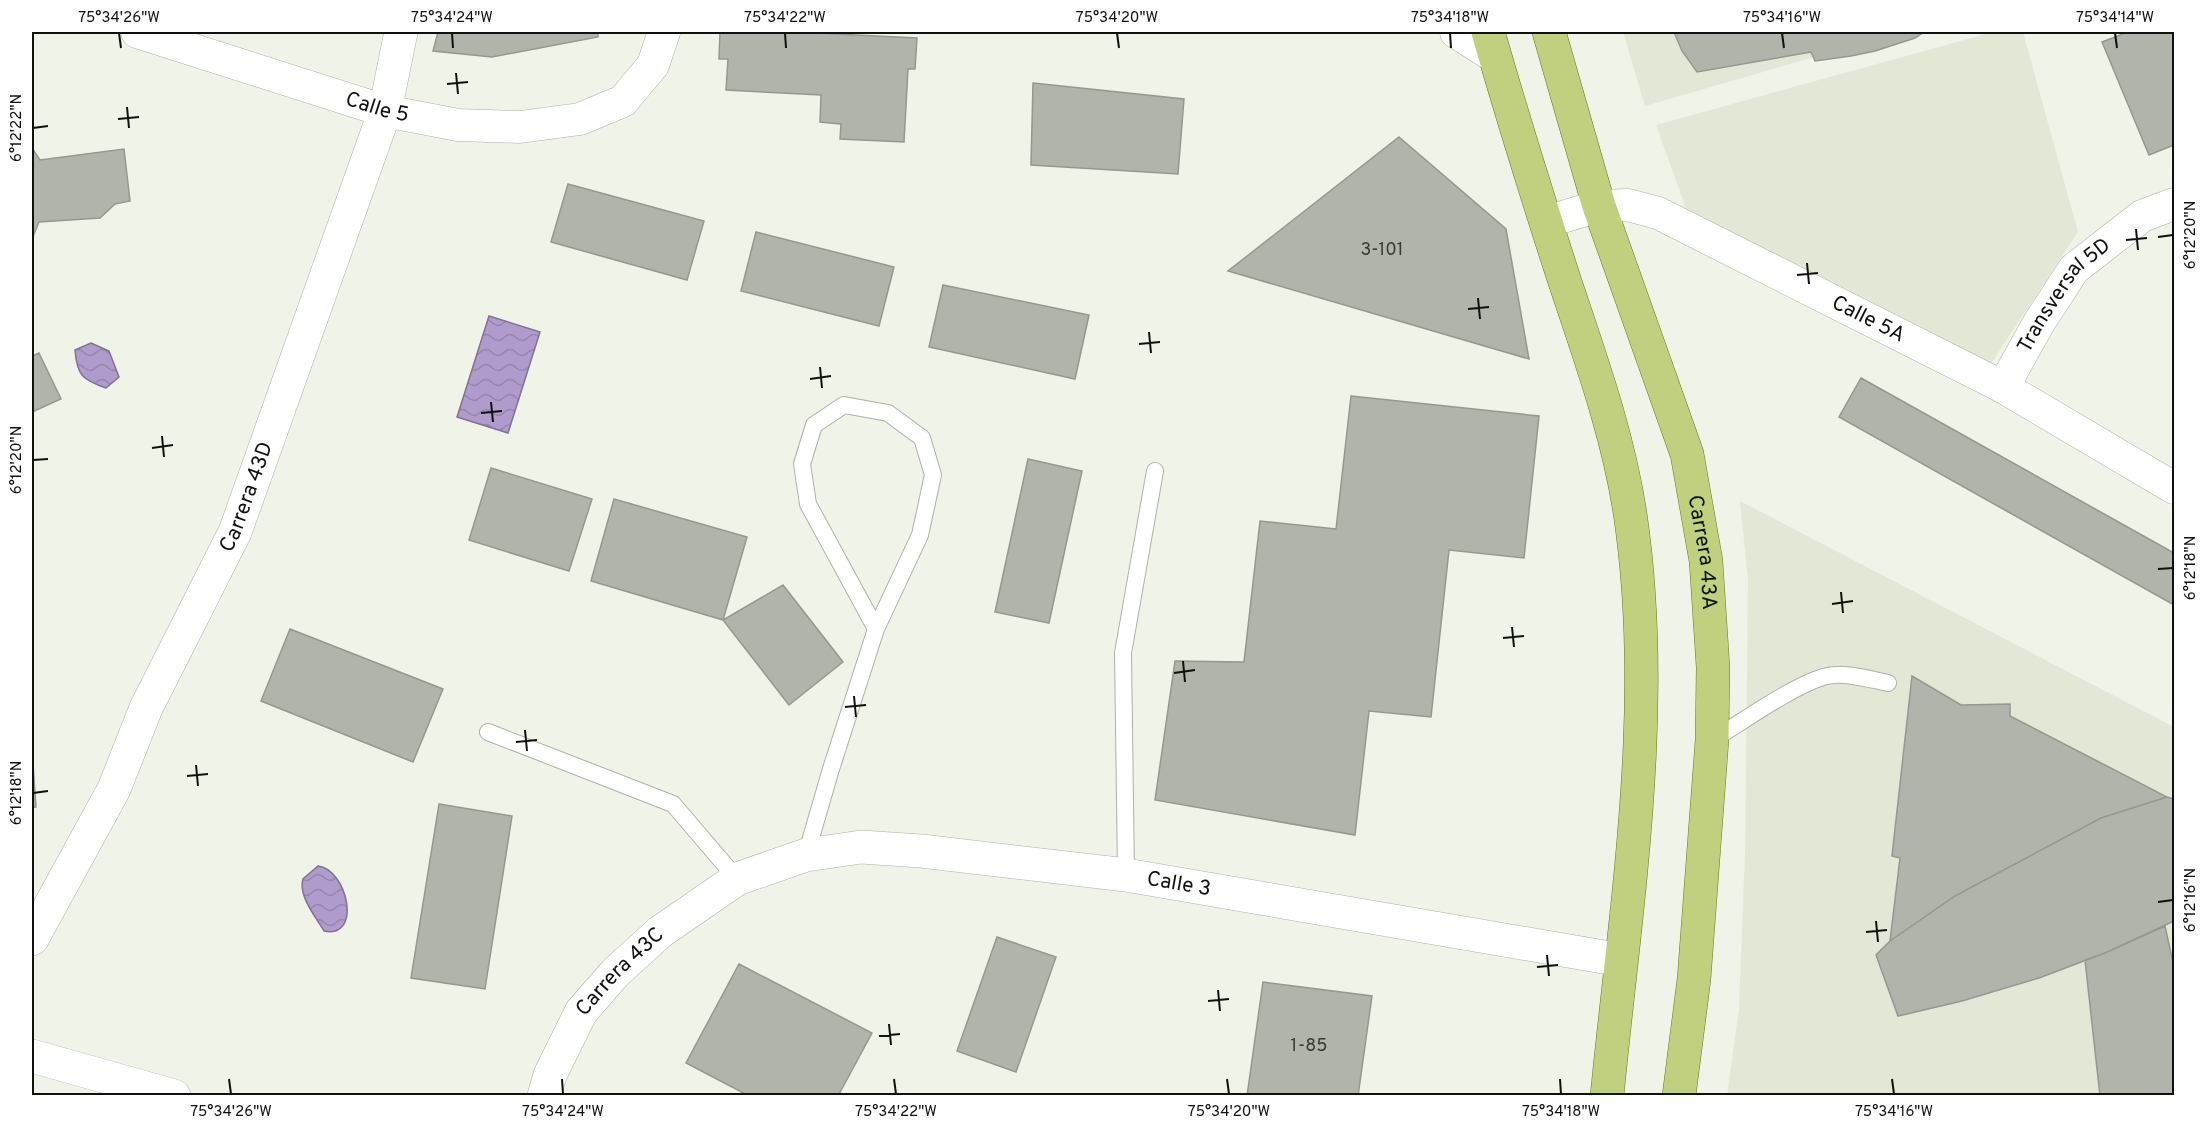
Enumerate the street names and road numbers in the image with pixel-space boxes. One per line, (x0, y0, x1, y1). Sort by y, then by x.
street label: Calle 5 (342, 86, 411, 129)
street label: Transversal 5D (2011, 232, 2116, 358)
street label: Calle 5A (1827, 289, 1910, 349)
street label: Carrera 43D (213, 438, 279, 557)
street label: Carrera 43A (1681, 493, 1723, 611)
street label: Calle 3 (1145, 865, 1213, 903)
street label: Carrera 43C (570, 921, 670, 1022)

